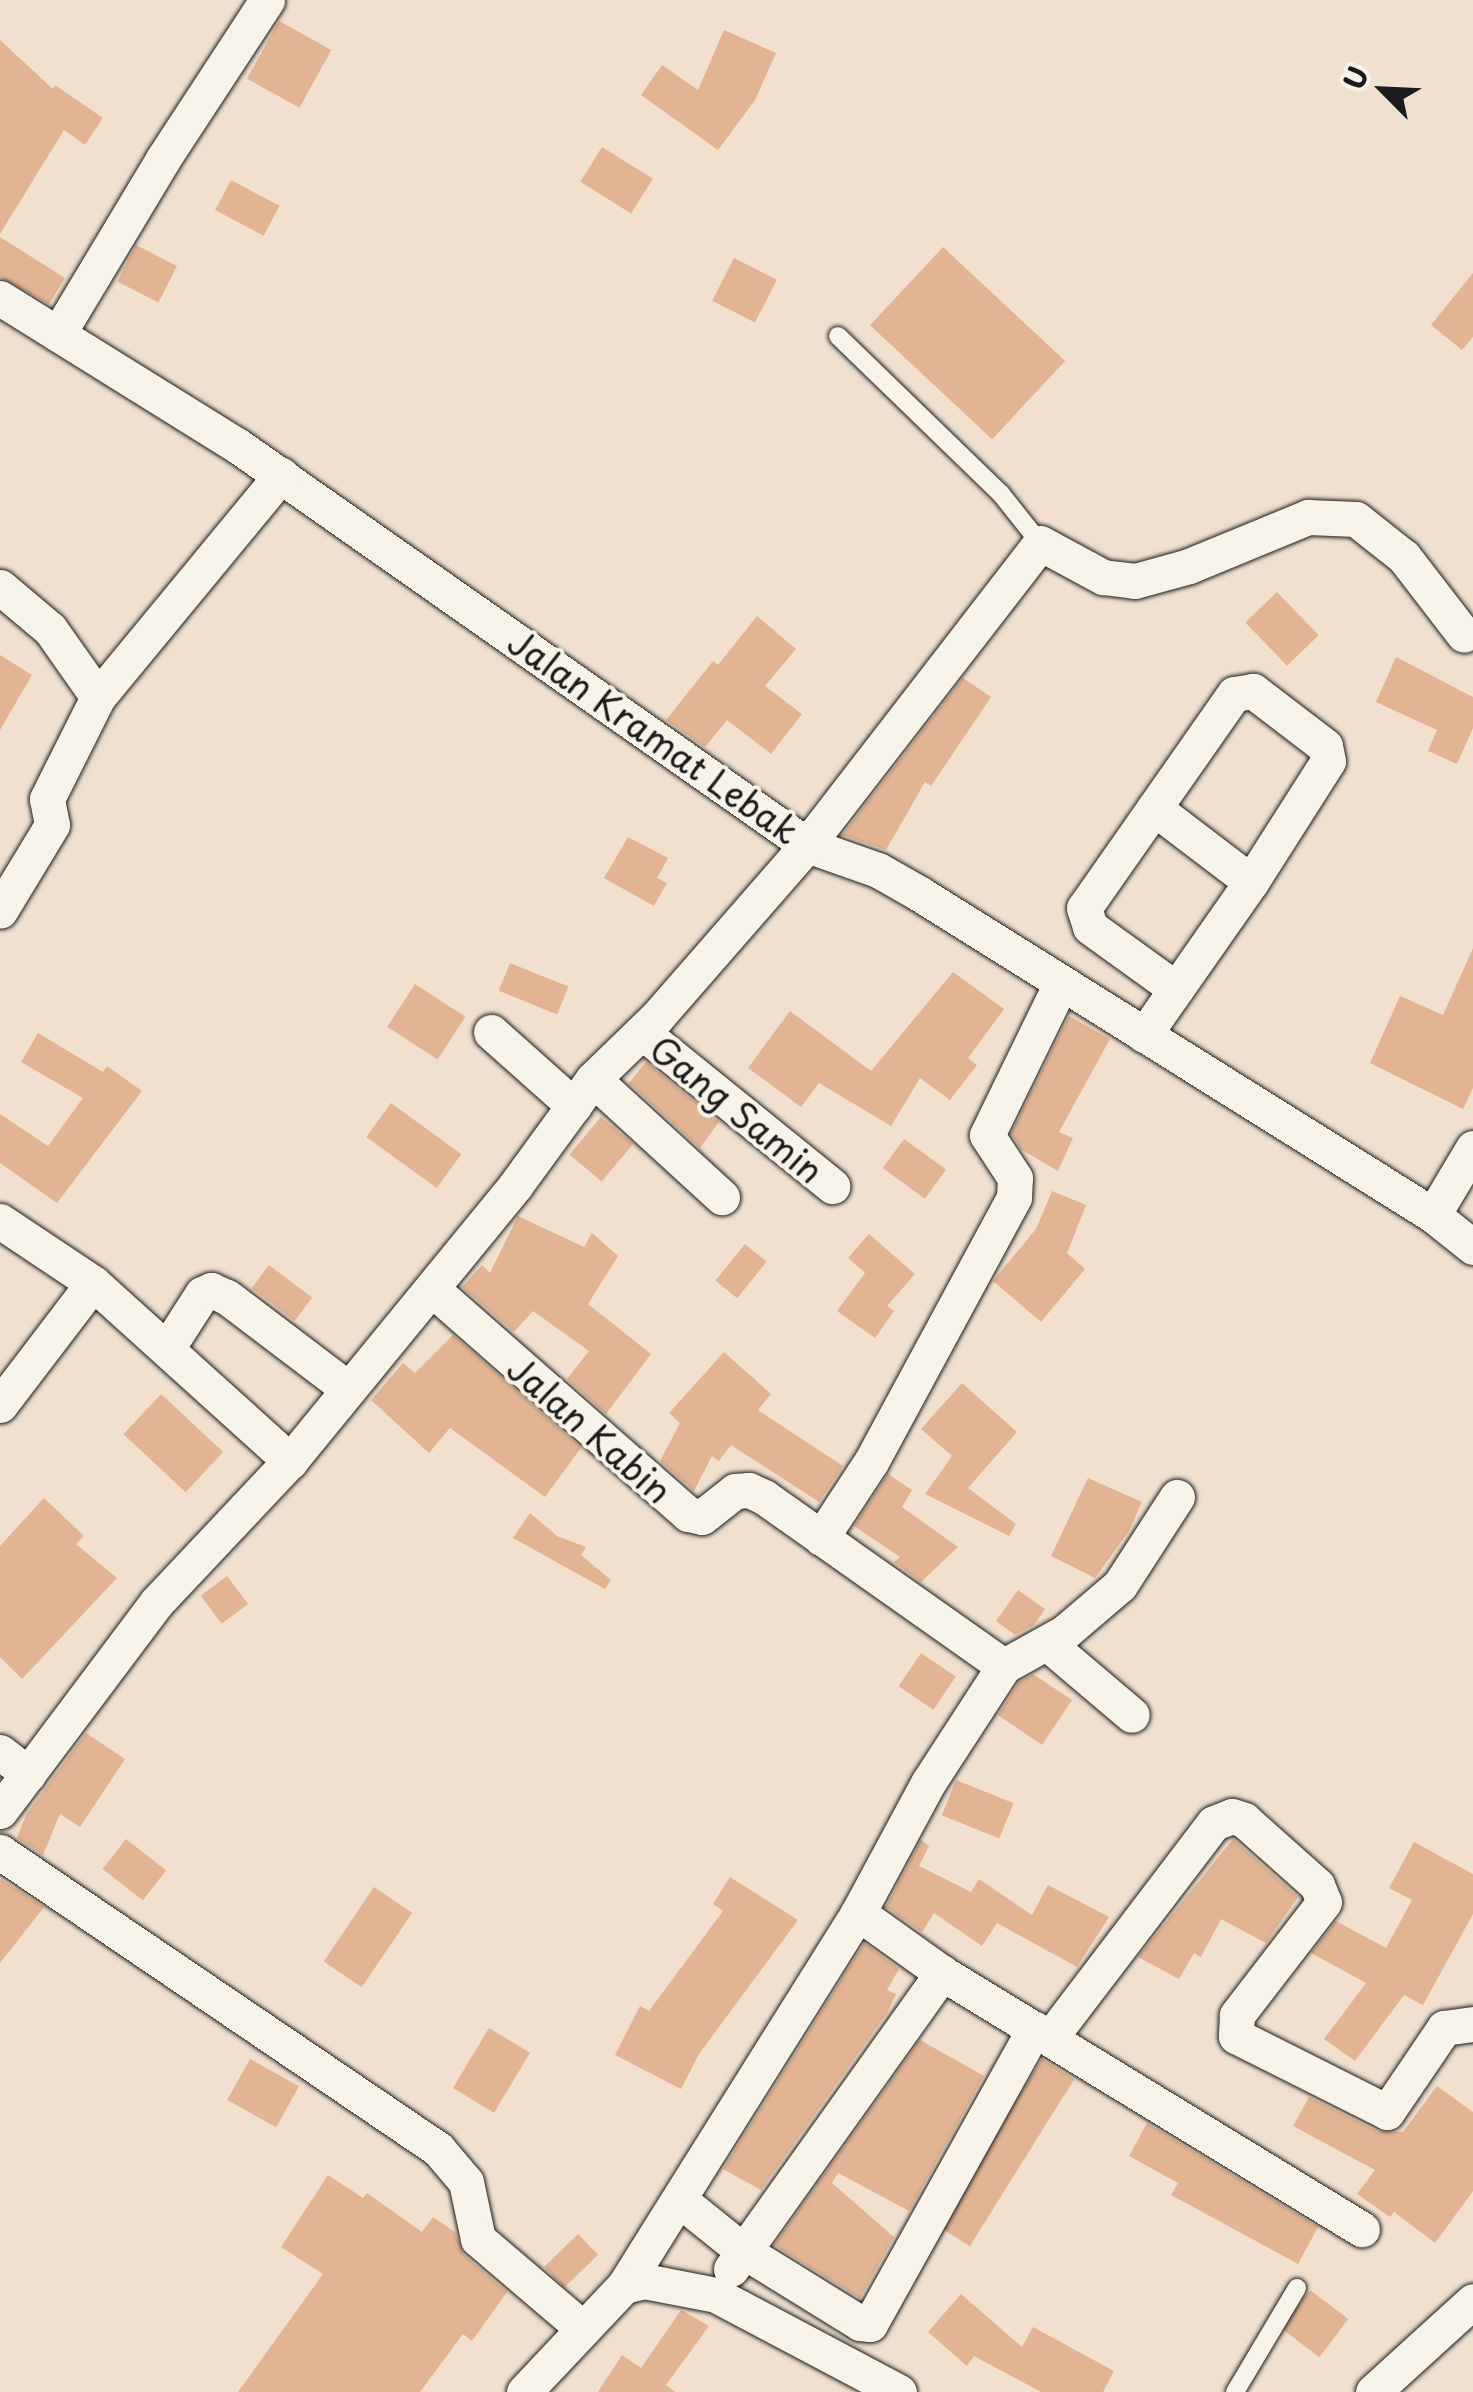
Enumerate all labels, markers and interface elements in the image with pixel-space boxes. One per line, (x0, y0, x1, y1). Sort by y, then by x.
north arrow (1333, 40, 1433, 140)
text: U (1331, 59, 1379, 96)
street label: Jalan Kramat Lebak (500, 619, 808, 853)
street label: Gang Samin (642, 1027, 832, 1191)
street label: Jalan Kabin (499, 1346, 681, 1512)

